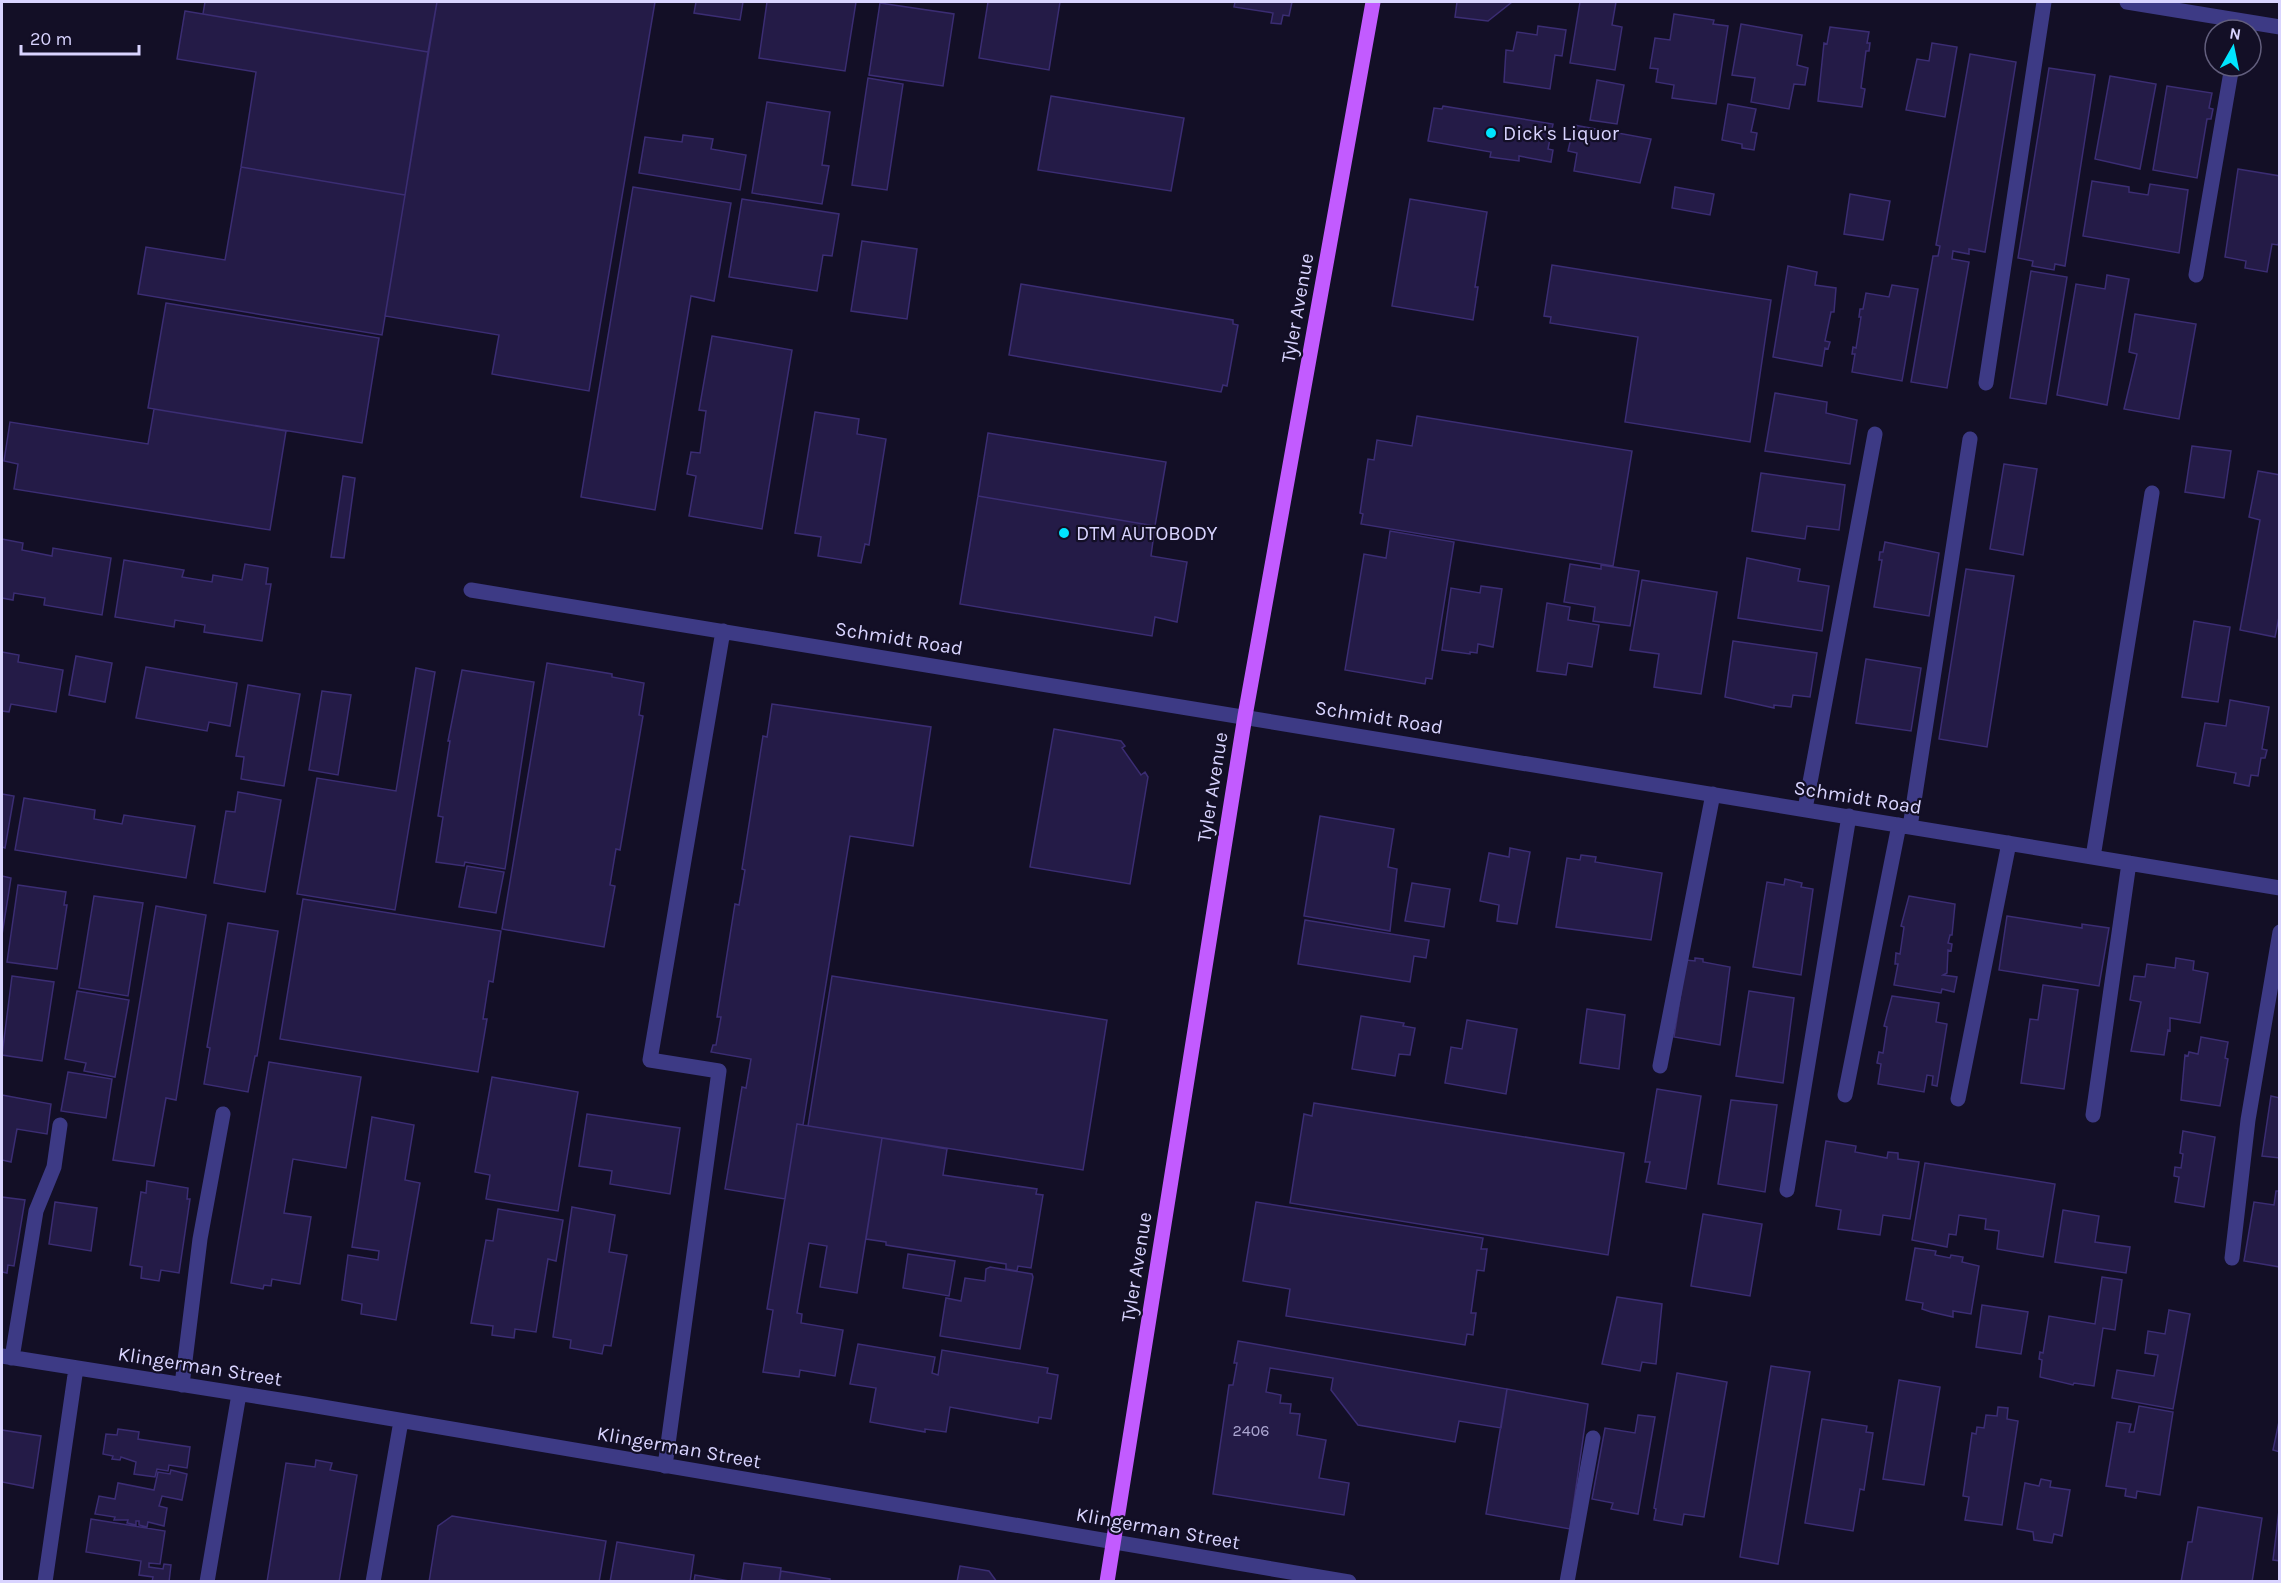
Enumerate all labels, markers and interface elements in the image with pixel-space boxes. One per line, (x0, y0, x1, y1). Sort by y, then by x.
scale bar (21, 18, 140, 56)
north arrow (2203, 18, 2263, 78)
text: N (2228, 23, 2242, 44)
text: 20 m (30, 28, 72, 50)
place label: Dick's Liquor (1503, 122, 1620, 145)
marker: Dick's Liquor (1484, 126, 1498, 140)
street label: Tyler Avenue (1276, 251, 1318, 365)
place label: DTM AUTOBODY (1076, 522, 1217, 545)
marker: DTM AUTOBODY (1057, 526, 1071, 540)
street label: Schmidt Road (833, 617, 965, 660)
street label: Schmidt Road (1313, 696, 1445, 739)
street label: Tyler Avenue (1192, 730, 1233, 844)
street label: Schmidt Road (1792, 776, 1924, 819)
street label: Tyler Avenue (1116, 1210, 1157, 1324)
street label: Klingerman Street (116, 1342, 284, 1391)
house number: 2406 (1233, 1421, 1269, 1440)
street label: Klingerman Street (595, 1422, 763, 1473)
street label: Klingerman Street (1074, 1503, 1242, 1554)

